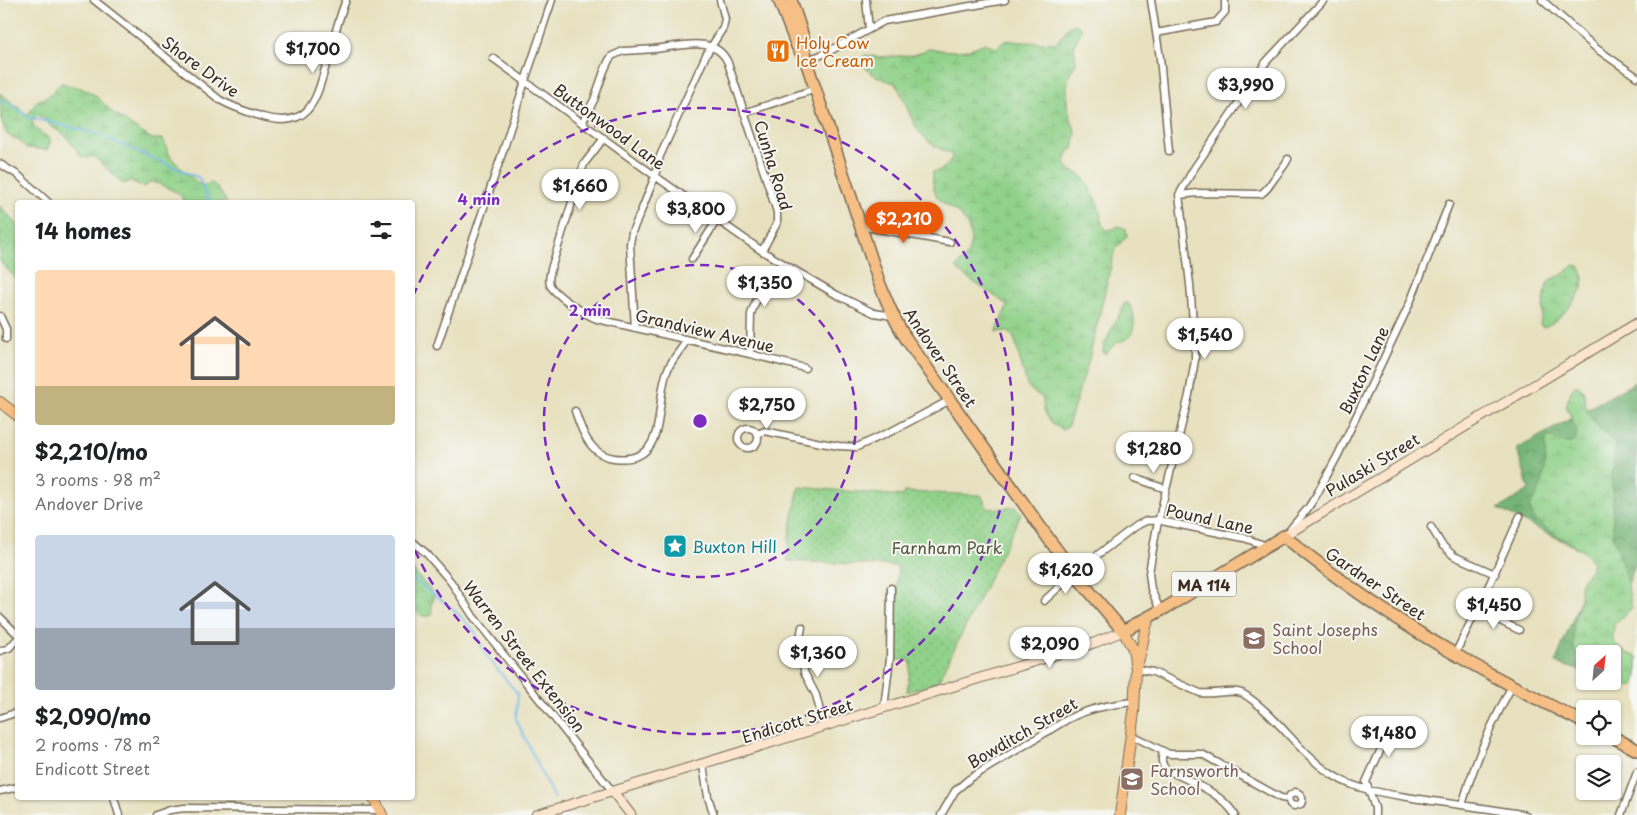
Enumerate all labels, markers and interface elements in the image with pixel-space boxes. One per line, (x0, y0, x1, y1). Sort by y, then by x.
street label: Shore Drive (157, 30, 245, 102)
place label: Holy Cow Ice Cream (796, 30, 874, 72)
pin: $1,700 (272, 32, 354, 74)
text: $1,700 (286, 36, 340, 60)
restaurant icon: Holy Cow Ice Cream (765, 38, 791, 64)
pin: $3,990 (1205, 68, 1287, 110)
text: $3,990 (1218, 72, 1274, 96)
street label: Buttonwood Lane (549, 77, 671, 175)
street label: Cunha Road (749, 117, 799, 213)
pin: $1,660 (539, 168, 621, 211)
text: $1,660 (552, 173, 608, 197)
text: 4 min (458, 187, 500, 210)
pin: $3,800 (655, 192, 737, 234)
text: $3,800 (667, 196, 725, 220)
pin: $2,210 (863, 202, 945, 244)
text: $2,210 (876, 206, 932, 230)
text: 14 homes (35, 214, 131, 246)
icon: filters (367, 216, 395, 244)
pin: $1,350 (724, 266, 806, 308)
text: $1,350 (738, 270, 792, 294)
text: 2 min (569, 298, 611, 321)
street label: Grandview Avenue (633, 302, 777, 358)
street label: Andover Street (899, 302, 984, 412)
icon: home (170, 303, 260, 393)
pin: $1,540 (1164, 318, 1246, 360)
text: $1,540 (1178, 322, 1232, 346)
street label: Buxton Lane (1332, 322, 1394, 418)
pin: $2,750 (726, 388, 808, 430)
text: $2,750 (739, 392, 795, 416)
centre of rings (691, 412, 709, 430)
street label: Pulaski Street (1321, 426, 1423, 502)
pin: $1,280 (1113, 432, 1195, 474)
text: $2,210/mo (35, 435, 148, 467)
text: $1,280 (1127, 436, 1181, 460)
text: 3 rooms · 98 m² (35, 467, 161, 491)
text: Andover Drive (35, 491, 143, 515)
street label: Pound Lane (1164, 497, 1256, 539)
place icon: Buxton Hill (662, 533, 688, 559)
place label: Buxton Hill (692, 534, 777, 558)
park label: Farnham Park (892, 535, 1003, 559)
street label: Gardner Street (1321, 541, 1431, 626)
pin: $1,620 (1025, 552, 1107, 595)
text: $1,620 (1039, 557, 1093, 581)
icon: home (170, 568, 260, 658)
road number: MA 114 (1172, 572, 1236, 596)
street label: Warren Street Extension (458, 575, 592, 737)
pin: $1,450 (1453, 588, 1535, 630)
text: $1,450 (1467, 592, 1521, 616)
place label: Saint Josephs School (1272, 617, 1378, 659)
school or university icon: Saint Josephs School (1241, 625, 1267, 651)
pin: $2,090 (1009, 626, 1091, 669)
text: $2,090 (1021, 631, 1079, 655)
pin: $1,360 (777, 636, 859, 678)
text: $1,360 (790, 640, 846, 664)
north arrow (1576, 645, 1621, 690)
map controls (1576, 645, 1621, 800)
street label: Bowditch Street (963, 691, 1082, 773)
street label: Endicott Street (739, 692, 855, 748)
text: $2,090/mo (35, 700, 151, 732)
button: locate (1576, 700, 1621, 745)
pin: $1,480 (1348, 716, 1430, 758)
text: $1,480 (1362, 720, 1416, 744)
text: 2 rooms · 78 m² (35, 732, 161, 756)
button: layers (1576, 755, 1621, 800)
text: Endicott Street (35, 756, 150, 780)
place label: Farnsworth School (1150, 758, 1239, 800)
school or university icon: Farnsworth School (1119, 766, 1145, 792)

